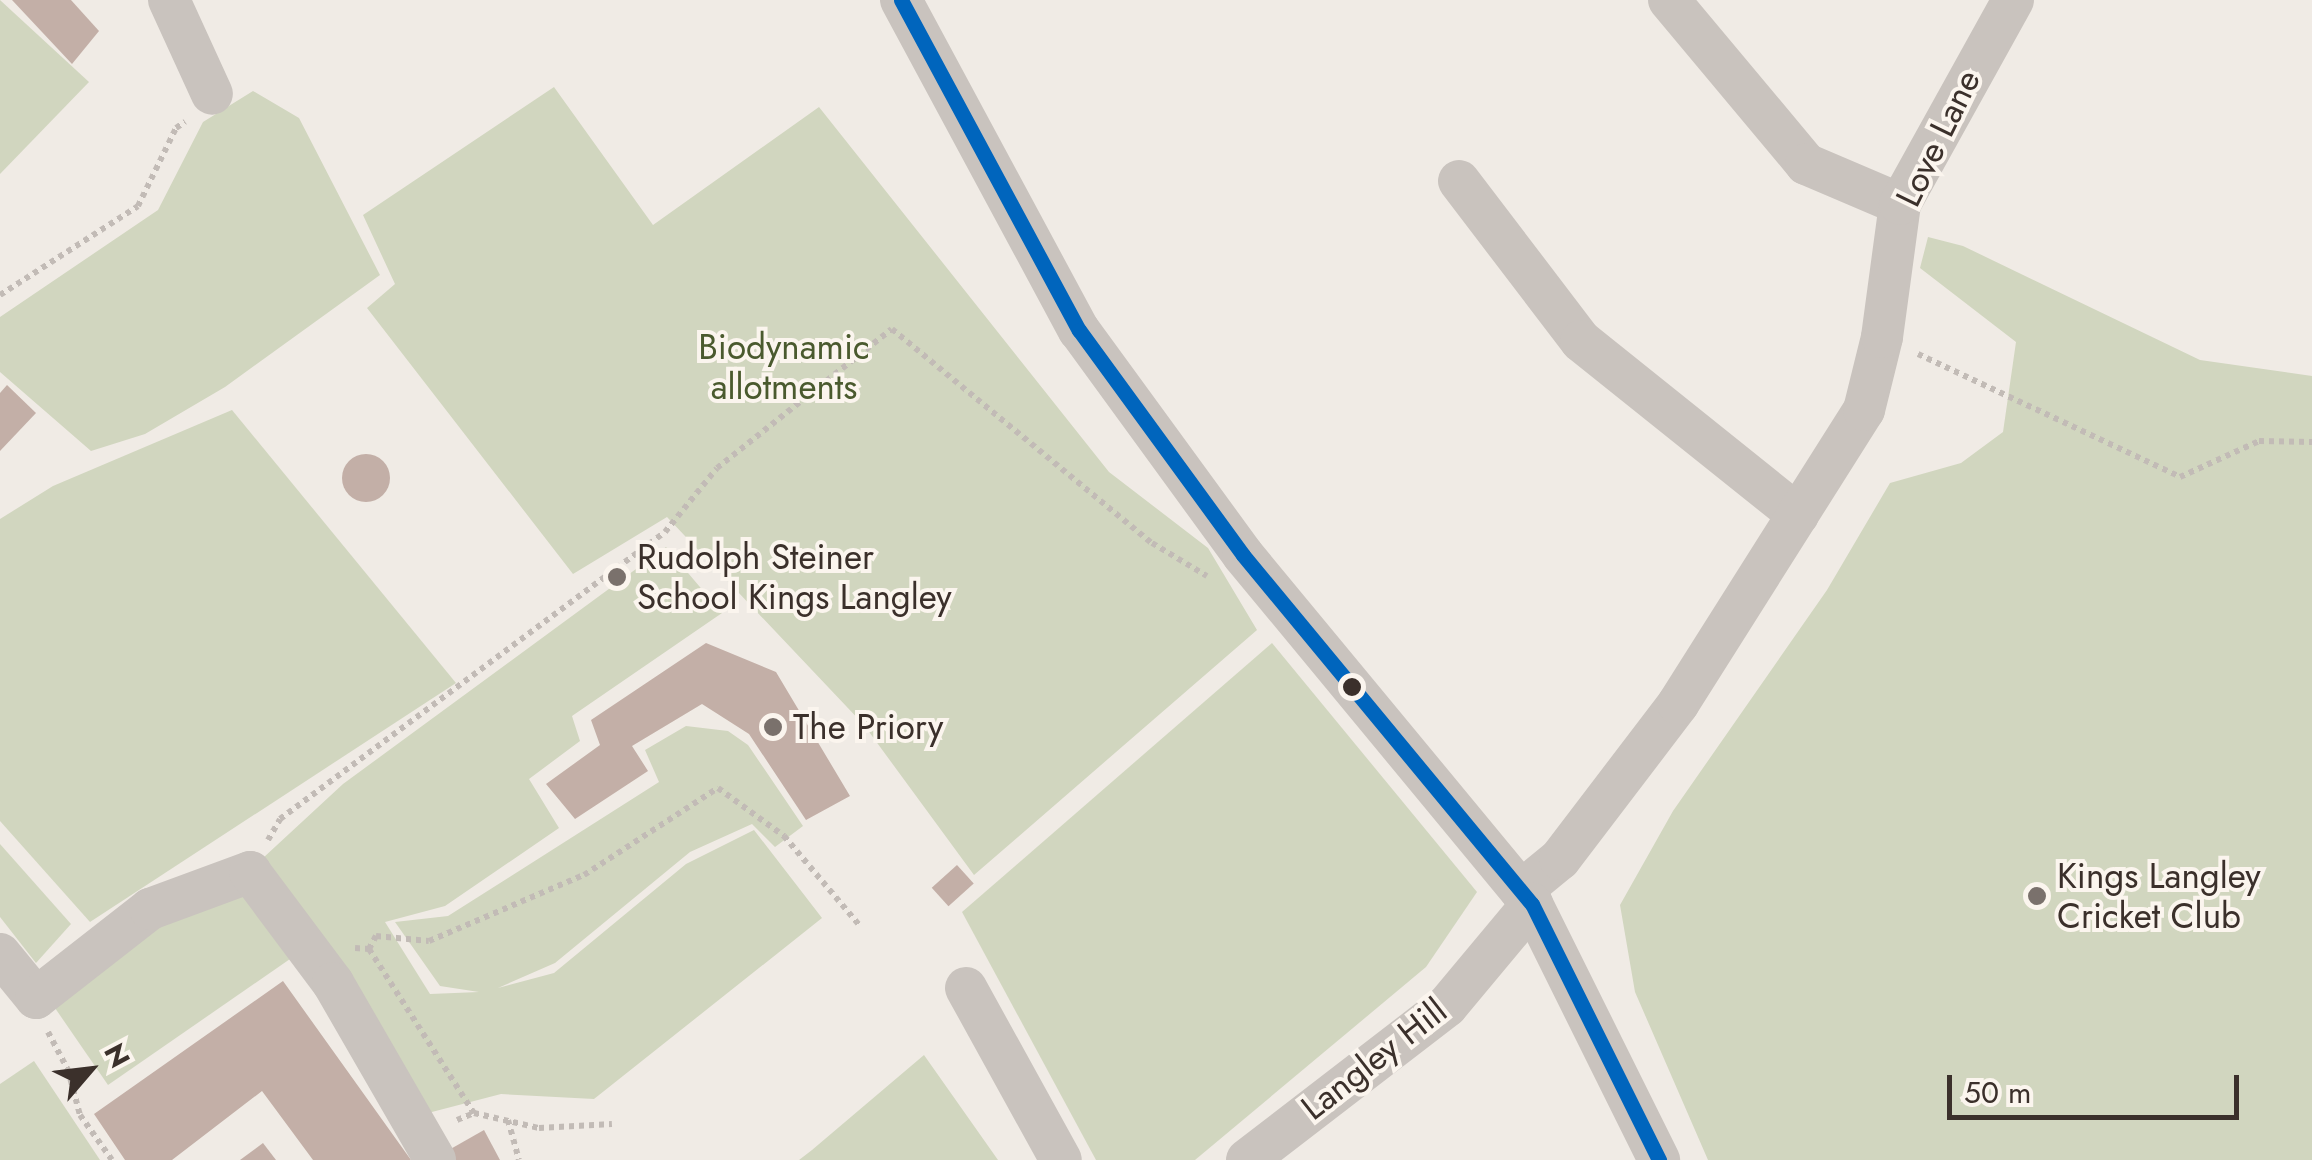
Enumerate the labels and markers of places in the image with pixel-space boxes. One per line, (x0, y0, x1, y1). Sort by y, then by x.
place label: Rudolph Steiner School Kings Langley (637, 536, 952, 618)
marker: Rudolph Steiner School Kings Langley (606, 566, 628, 588)
unlabelled marker (1342, 677, 1362, 697)
place label: The Priory (793, 706, 943, 748)
marker: The Priory (762, 716, 784, 738)
place label: Kings Langley Cricket Club (2057, 855, 2261, 937)
marker: Kings Langley Cricket Club (2026, 885, 2048, 907)

